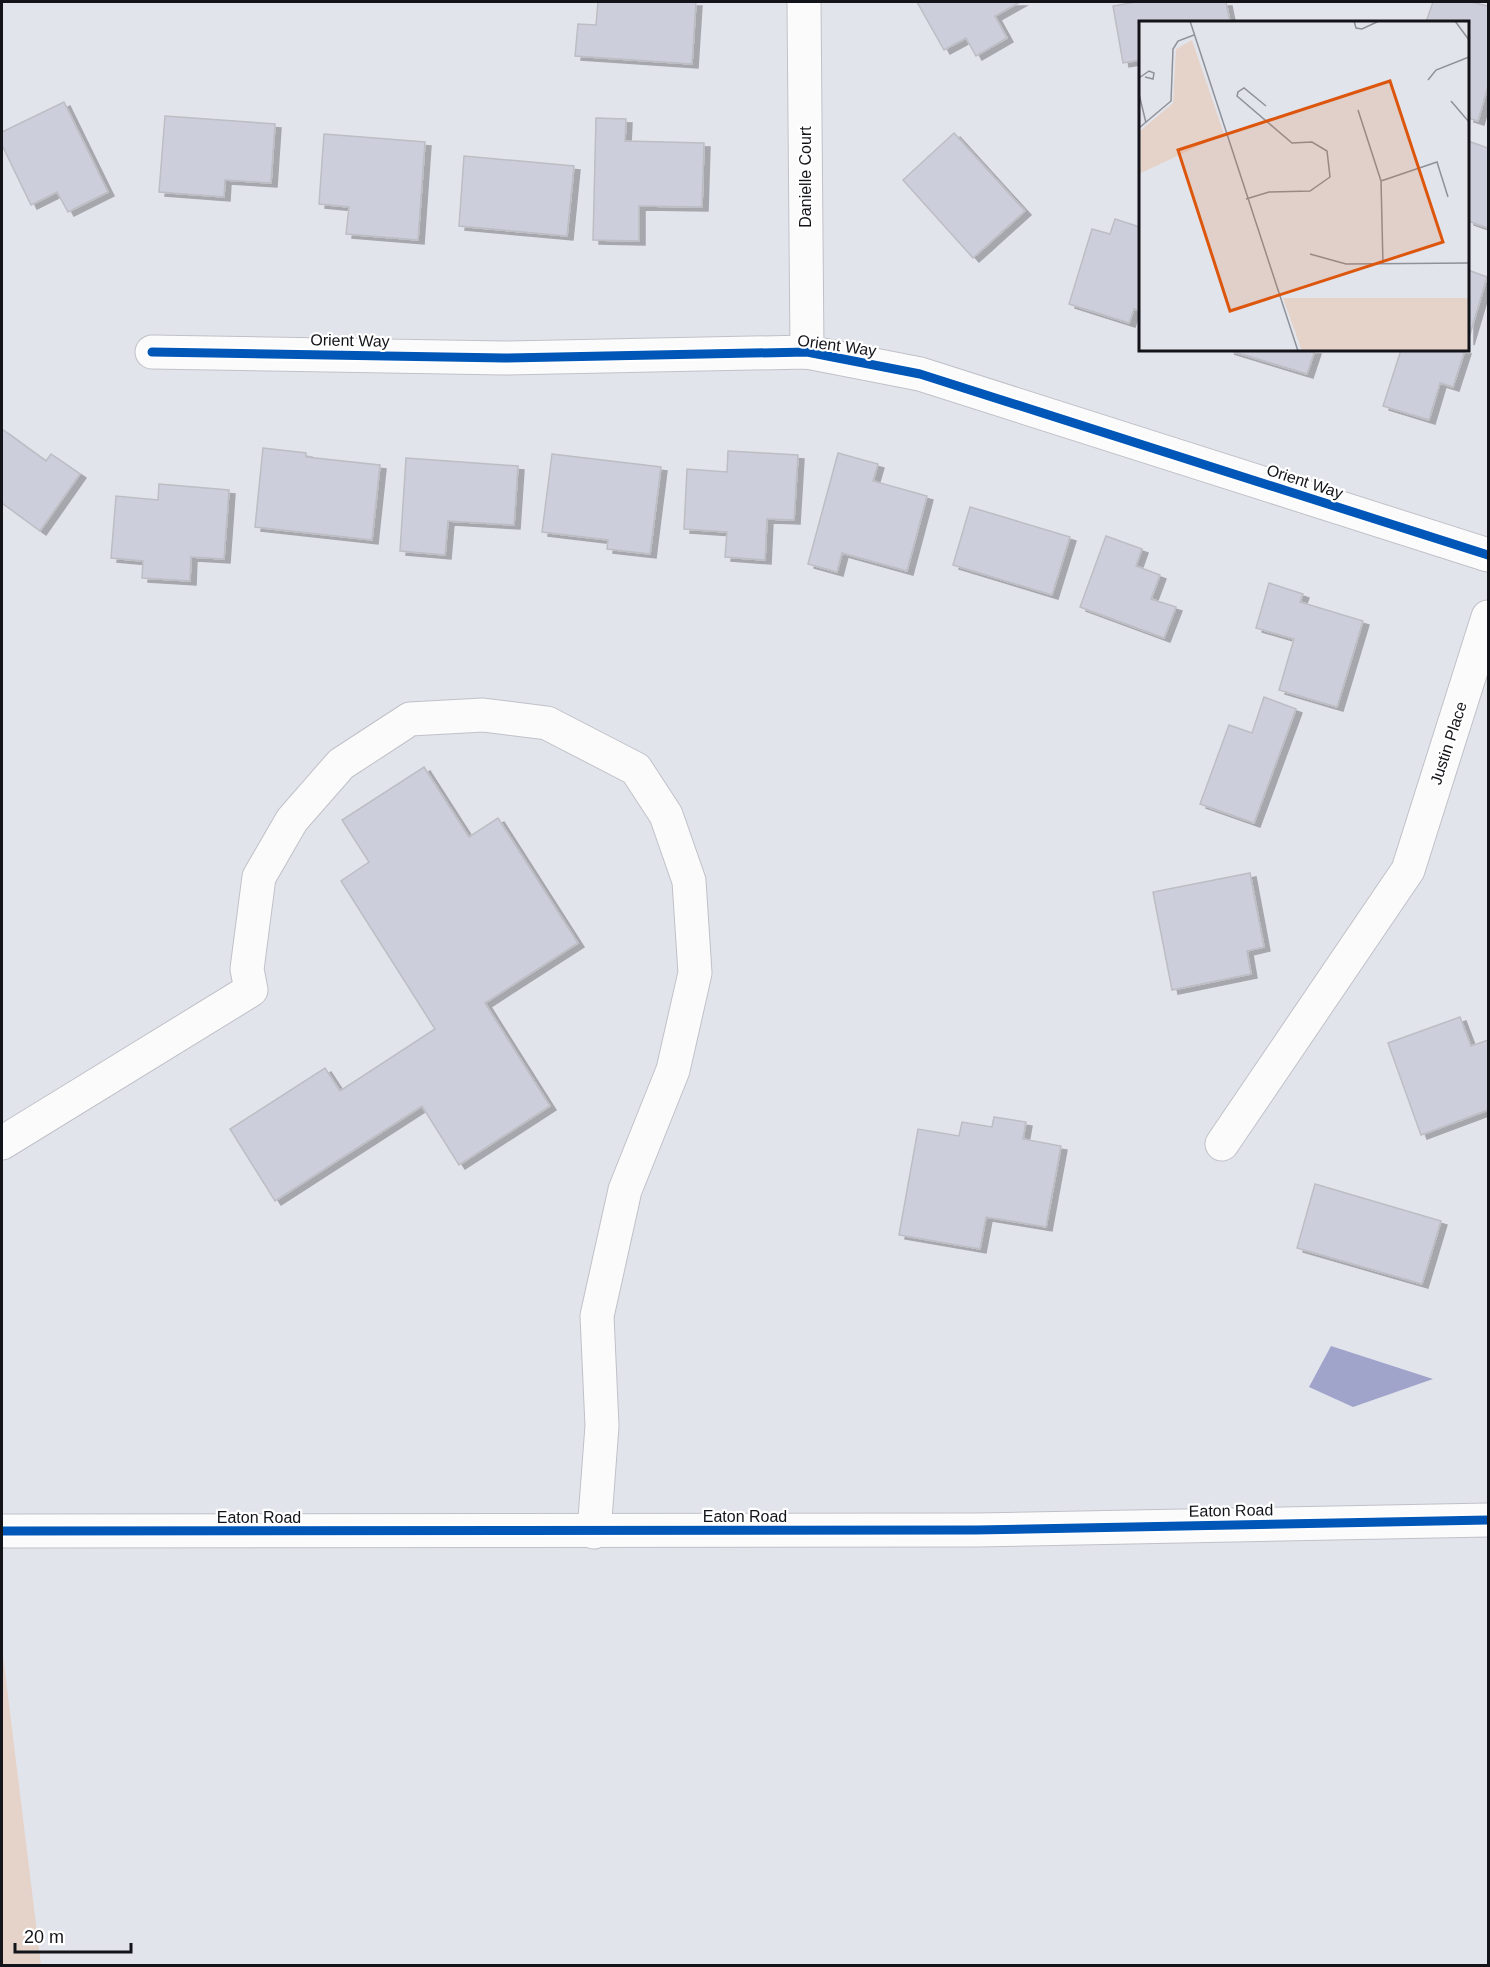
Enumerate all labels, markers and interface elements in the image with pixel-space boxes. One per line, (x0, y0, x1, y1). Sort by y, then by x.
inset map (1139, 21, 1469, 351)
street label: Danielle Court (797, 126, 814, 228)
street label: Orient Way (310, 331, 390, 350)
street label: Orient Way (796, 332, 877, 359)
street label: Orient Way (1264, 461, 1345, 502)
street label: Justin Place (1427, 699, 1470, 787)
street label: Eaton Road (1189, 1501, 1273, 1520)
street label: Eaton Road (703, 1508, 787, 1525)
street label: Eaton Road (217, 1509, 301, 1526)
scale bar (15, 1916, 130, 1954)
text: 20 m (24, 1927, 64, 1947)

